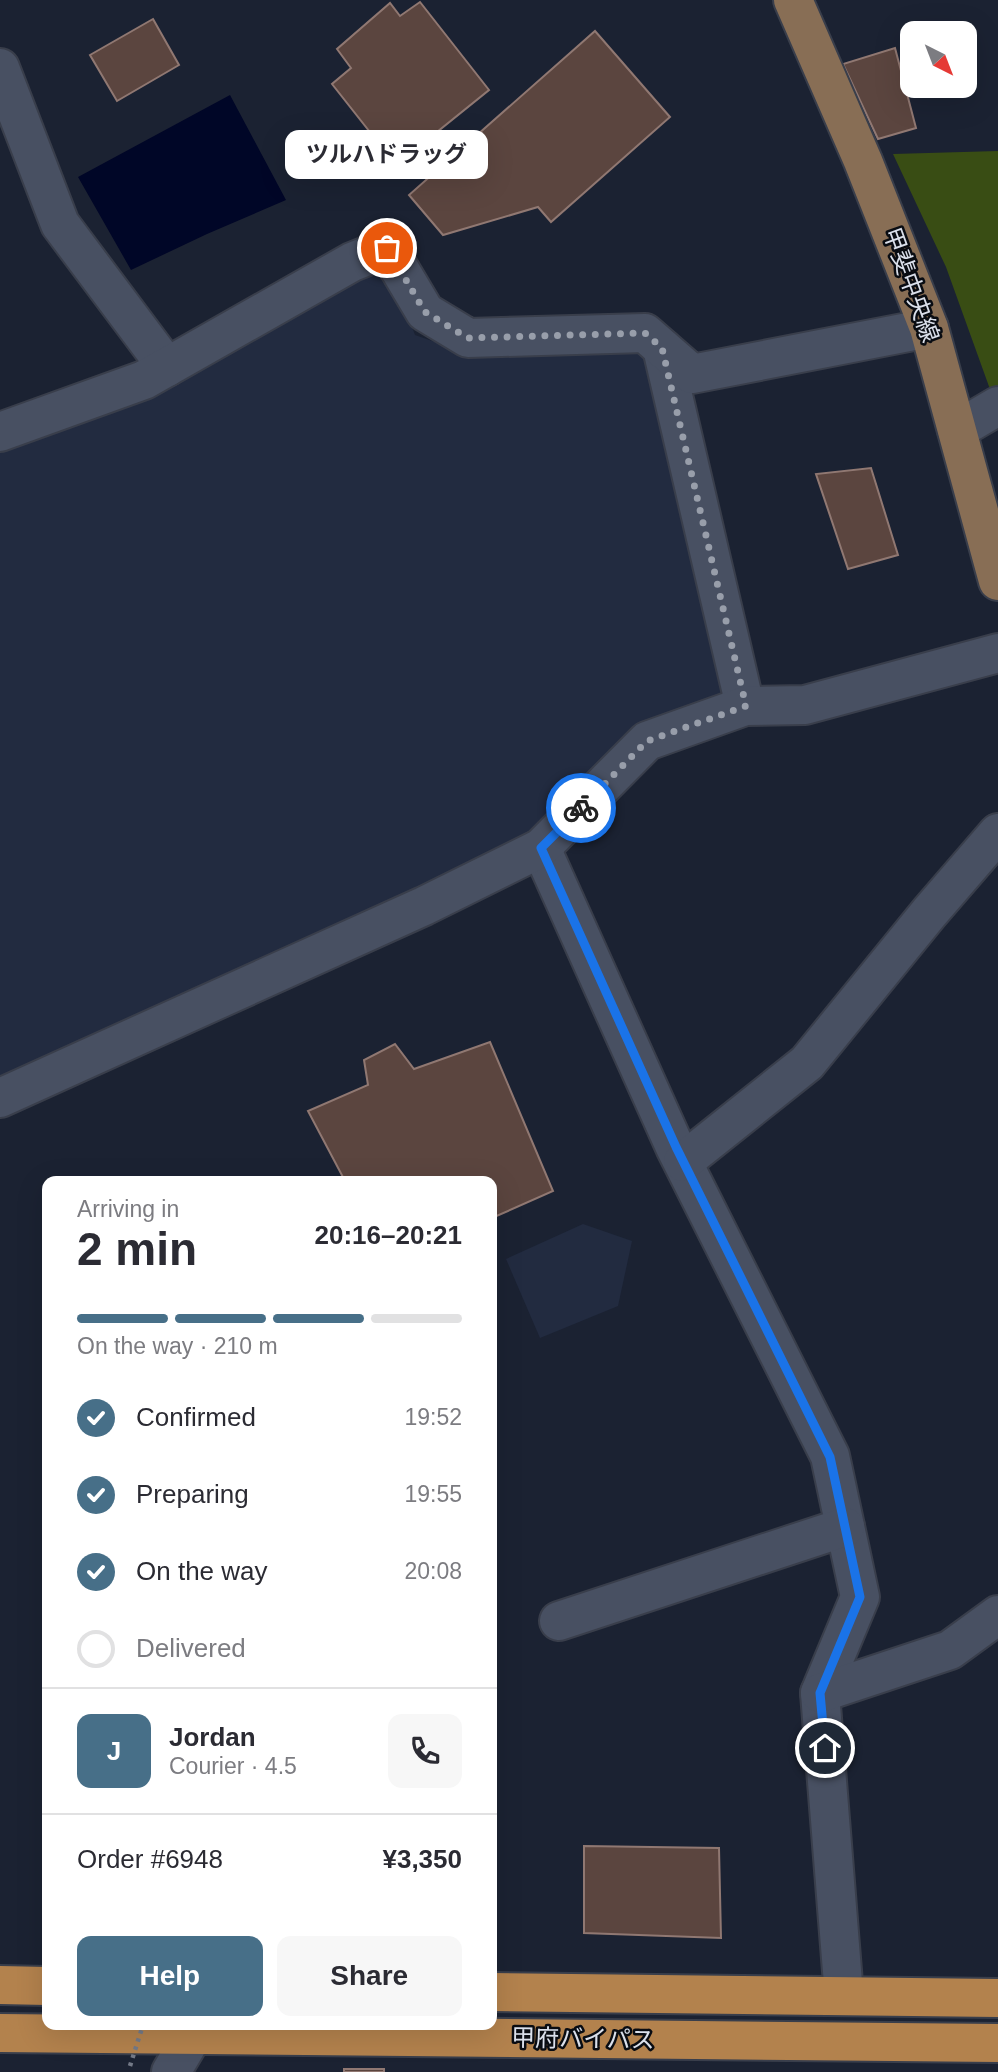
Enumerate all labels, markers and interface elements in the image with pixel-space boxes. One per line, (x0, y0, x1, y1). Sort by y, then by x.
north arrow (900, 21, 976, 98)
map controls (900, 21, 977, 98)
callout: ツルハドラッグ (286, 129, 488, 178)
text: ツルハドラッグ (306, 141, 467, 167)
pin (357, 218, 417, 278)
street label: 甲斐中央線 (878, 224, 945, 346)
icon: bag (368, 229, 406, 267)
courier (546, 773, 616, 843)
icon: bike (562, 789, 600, 827)
text: Arriving in (77, 1196, 179, 1222)
text: 20:16–20:21 (315, 1220, 462, 1250)
text: 2 min (77, 1223, 197, 1275)
text: On the way · 210 m (77, 1333, 278, 1359)
icon: check (77, 1399, 115, 1437)
text: Confirmed (136, 1402, 256, 1432)
text: 19:52 (404, 1404, 462, 1430)
icon: check (77, 1476, 115, 1514)
text: Preparing (136, 1479, 249, 1509)
text: 19:55 (404, 1481, 462, 1507)
icon: check (77, 1553, 115, 1591)
text: On the way (136, 1556, 268, 1586)
text: 20:08 (404, 1558, 462, 1584)
text: Delivered (136, 1633, 246, 1663)
button: phone (388, 1714, 462, 1788)
pin (795, 1718, 855, 1778)
text: Jordan (169, 1722, 256, 1752)
icon: home (806, 1729, 844, 1767)
text: J (107, 1736, 121, 1766)
text: Courier · 4.5 (169, 1753, 297, 1779)
text: Order #6948 (77, 1844, 223, 1874)
text: ¥3,350 (382, 1844, 462, 1874)
button: Help (77, 1936, 263, 2016)
button: Share (277, 1936, 462, 2016)
street label: 甲府バイパス (511, 2024, 655, 2053)

